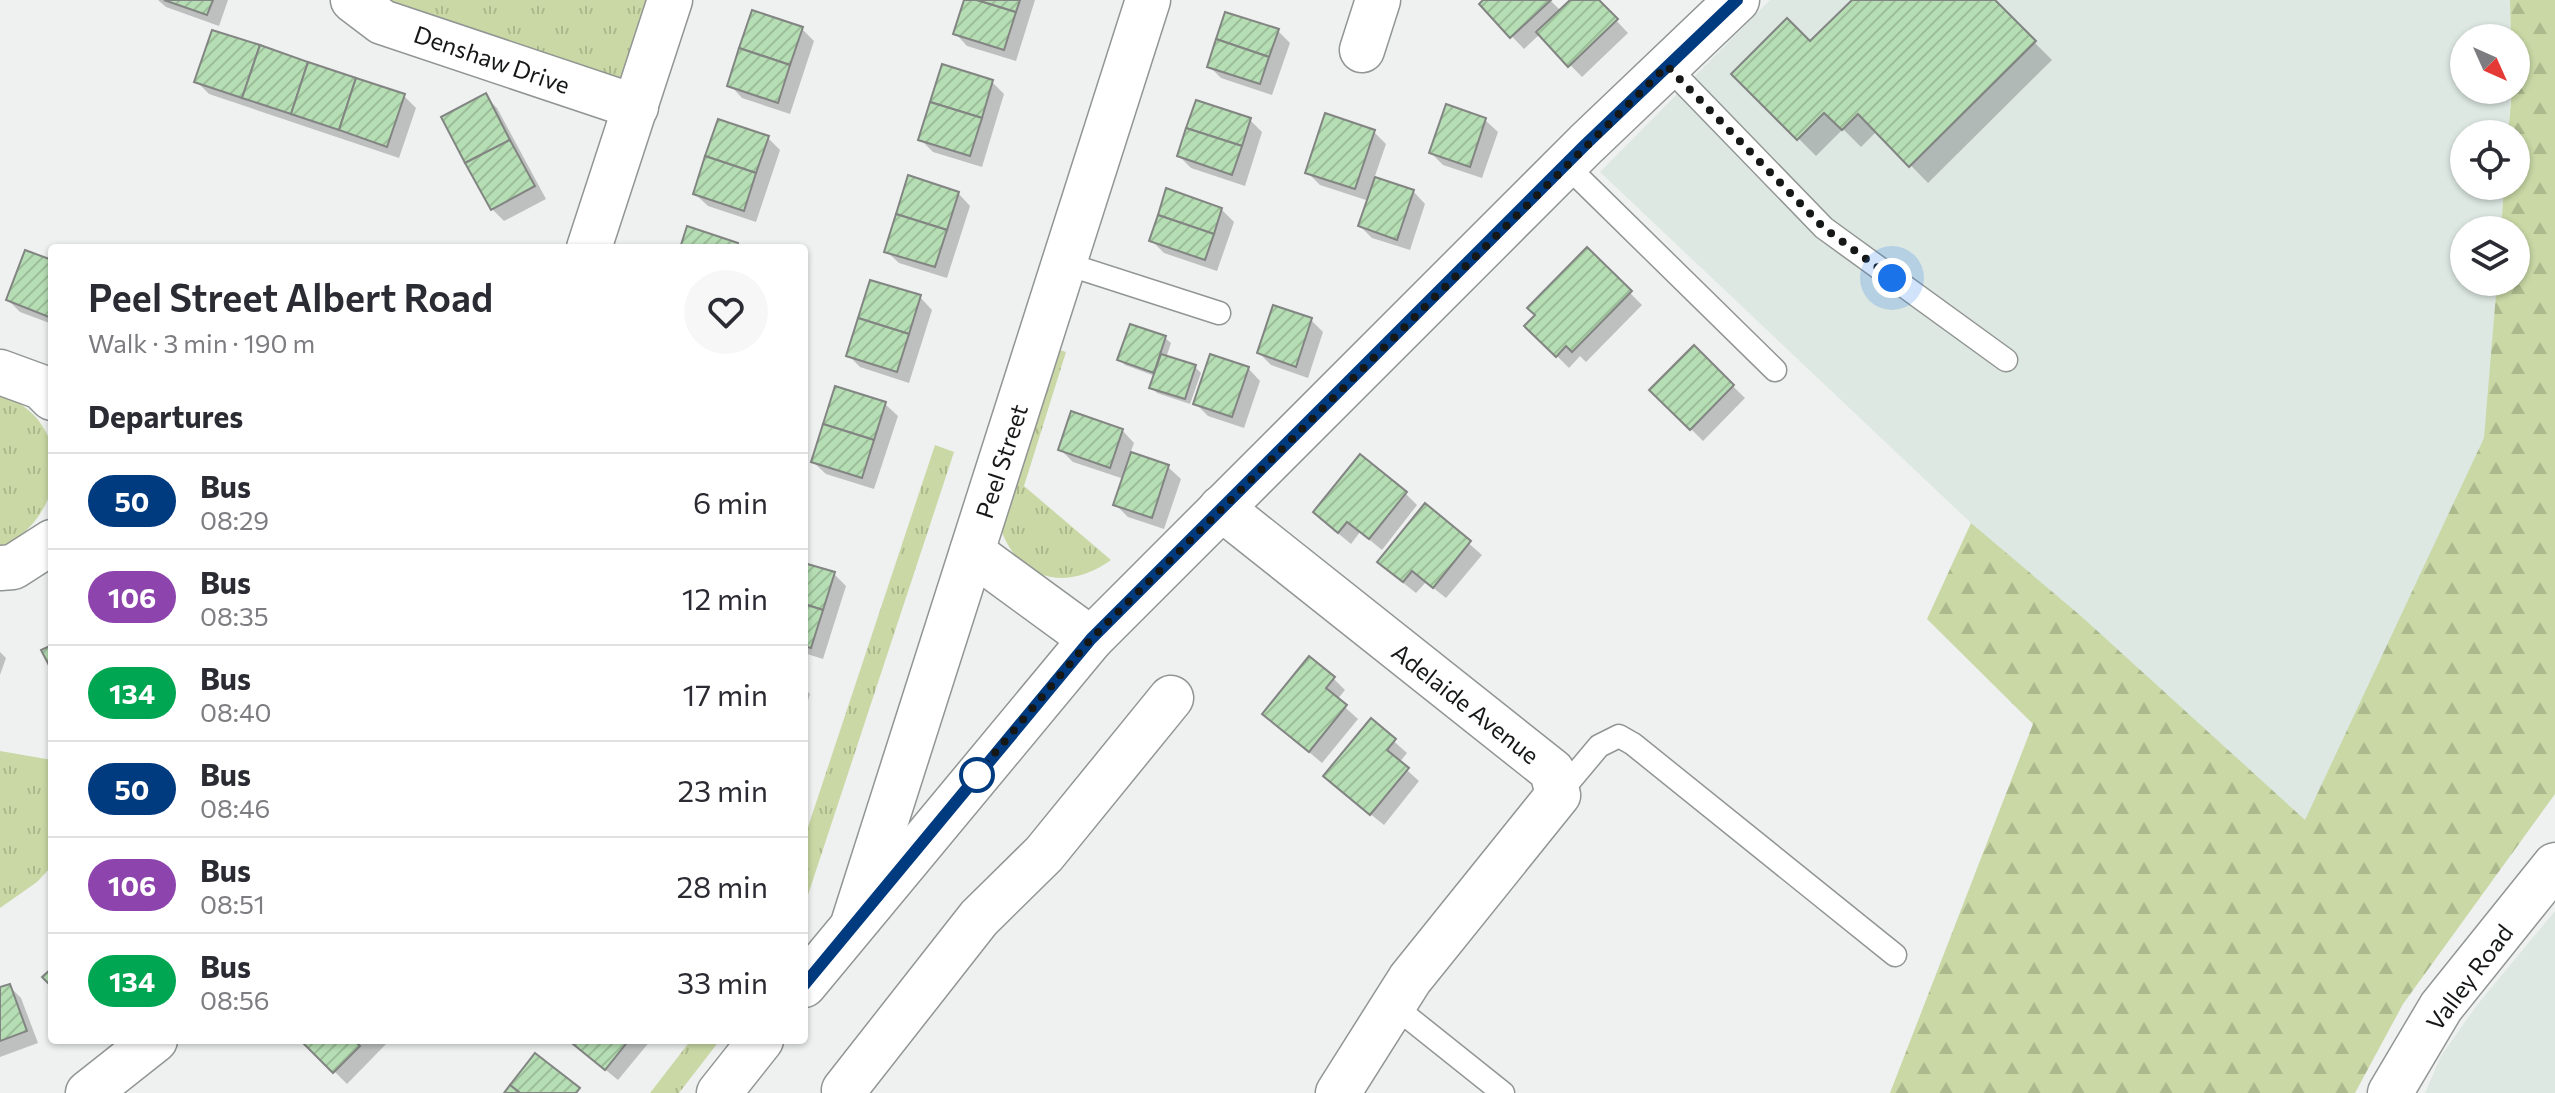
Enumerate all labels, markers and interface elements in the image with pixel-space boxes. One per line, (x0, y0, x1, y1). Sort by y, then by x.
street label: Denshaw Drive (410, 19, 574, 99)
north arrow (2450, 24, 2530, 104)
map controls (2450, 24, 2530, 296)
button: locate (2450, 120, 2530, 200)
button: layers (2450, 216, 2530, 296)
your location (1872, 258, 1912, 298)
button: heart (684, 270, 768, 354)
text: Peel Street Albert Road (88, 273, 493, 320)
text: Walk · 3 min · 190 m (88, 327, 315, 358)
text: Departures (88, 397, 243, 434)
street label: Peel Street (969, 400, 1033, 522)
text: Bus (200, 467, 251, 504)
text: 6 min (693, 483, 768, 520)
text: 50 (115, 484, 149, 518)
text: 08:29 (200, 504, 269, 535)
text: Bus (200, 563, 251, 600)
text: 12 min (682, 579, 768, 616)
text: 106 (108, 580, 156, 614)
text: 08:35 (200, 600, 269, 631)
street label: Adelaide Avenue (1387, 637, 1545, 769)
text: Bus (200, 659, 251, 696)
text: 17 min (683, 675, 768, 712)
text: 134 (109, 676, 155, 710)
text: 08:40 (200, 696, 271, 727)
text: Bus (200, 755, 251, 792)
unlabelled marker (960, 758, 994, 792)
text: 23 min (677, 771, 768, 808)
text: 50 (115, 772, 149, 806)
text: 08:46 (200, 792, 270, 823)
text: Bus (200, 851, 251, 888)
text: 28 min (676, 867, 768, 904)
text: 106 (108, 868, 156, 902)
text: 08:51 (200, 888, 265, 919)
street label: Valley Road (2420, 918, 2518, 1036)
text: Bus (200, 947, 251, 984)
text: 33 min (677, 963, 768, 1000)
text: 134 (109, 964, 155, 998)
text: 08:56 (200, 984, 270, 1015)

